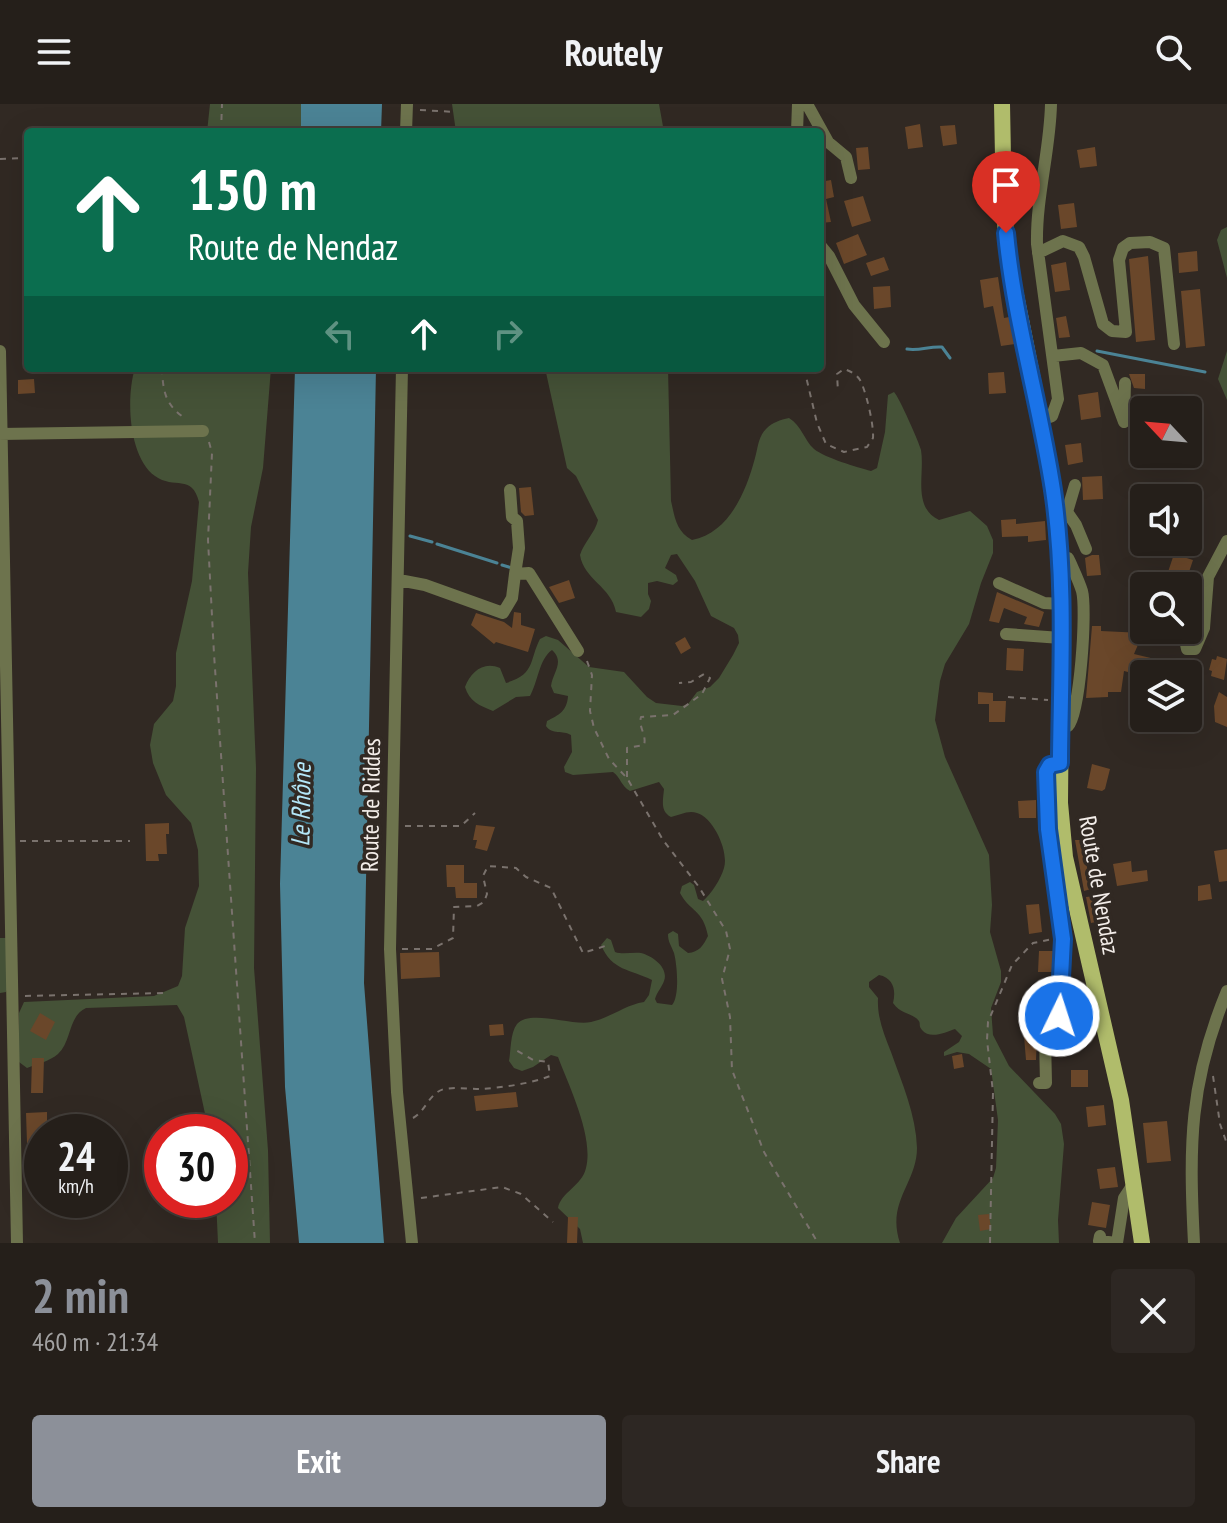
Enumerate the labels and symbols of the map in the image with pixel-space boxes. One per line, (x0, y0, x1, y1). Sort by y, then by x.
pin (972, 151, 1040, 233)
north arrow (1130, 396, 1202, 468)
street label: Route de Riddes (354, 738, 387, 872)
water label: Le Rhône (283, 761, 318, 847)
street label: Route de Nendaz (1072, 813, 1127, 957)
position arrow (1017, 974, 1101, 1058)
speed limit sign: 30 (144, 1114, 248, 1218)

